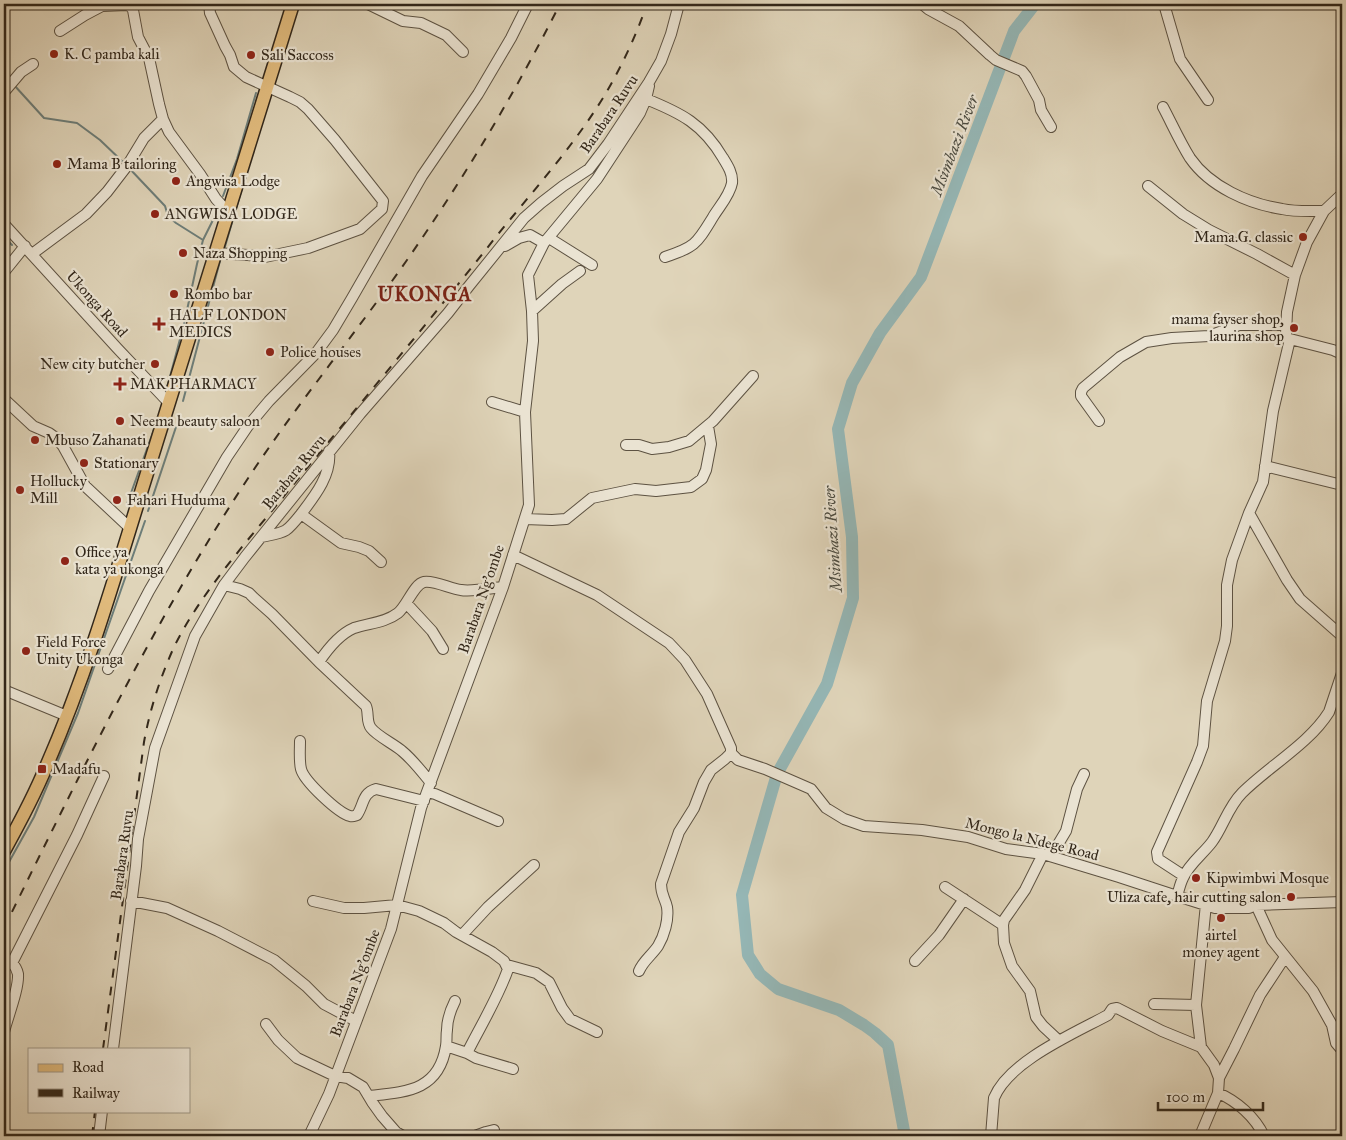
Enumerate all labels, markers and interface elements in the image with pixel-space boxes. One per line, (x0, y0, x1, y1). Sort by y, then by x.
place label: K. C pamba kali (64, 45, 160, 63)
place label: Sali Saccoss (261, 46, 334, 64)
marker: K. C pamba kali (48, 48, 60, 60)
marker: Sali Saccoss (245, 49, 257, 61)
street label: Barabara Ruvu (576, 71, 642, 157)
water label: Msimbazi River (926, 91, 983, 200)
place label: Mama B tailoring (67, 155, 177, 173)
marker: Mama B tailoring (51, 158, 63, 170)
place label: Angwisa Lodge (185, 172, 280, 190)
marker: Angwisa Lodge (170, 175, 182, 187)
place label: ANGWISA LODGE (164, 205, 297, 223)
marker: ANGWISA LODGE (149, 208, 161, 220)
place label: Mama.G. classic (1194, 228, 1293, 246)
marker: Mama.G. classic (1297, 231, 1309, 243)
place label: Naza Shopping (193, 244, 288, 262)
marker: Naza Shopping (177, 247, 189, 259)
street label: Ukonga Road (63, 267, 132, 341)
district label: UKONGA (377, 282, 473, 306)
place label: Rombo bar (184, 285, 252, 303)
marker: Rombo bar (168, 288, 180, 300)
place label: HALF LONDON MEDICS (169, 306, 287, 341)
place label: mama fayser shop, laurina shop (1171, 310, 1284, 345)
marker: HALF LONDON MEDICS (153, 318, 165, 330)
marker: mama fayser shop, laurina shop (1288, 322, 1300, 334)
place label: Police houses (280, 343, 361, 361)
marker: Police houses (264, 346, 276, 358)
place label: New city butcher (40, 355, 145, 373)
marker: New city butcher (149, 358, 161, 370)
place label: MAK PHARMACY (130, 375, 257, 393)
marker: MAK PHARMACY (114, 378, 126, 390)
place label: Neema beauty saloon (130, 412, 260, 430)
marker: Neema beauty saloon (114, 415, 126, 427)
place label: Mbuso Zahanati (45, 431, 146, 449)
street label: Barabara Ruvu (258, 431, 330, 513)
marker: Mbuso Zahanati (29, 434, 41, 446)
place label: Stationary (94, 454, 159, 472)
marker: Stationary (78, 457, 90, 469)
place label: Hollucky Mill (30, 472, 88, 507)
marker: Hollucky Mill (14, 484, 26, 496)
water label: Msimbazi River (819, 484, 846, 595)
place label: Fahari Huduma (127, 491, 226, 509)
marker: Fahari Huduma (111, 494, 123, 506)
street label: Barabara Ng'ombe (454, 542, 508, 656)
place label: Office ya kata ya ukonga (75, 543, 164, 578)
marker: Office ya kata ya ukonga (59, 555, 71, 567)
place label: Field Force Unity Ukonga (36, 633, 124, 668)
marker: Field Force Unity Ukonga (20, 645, 32, 657)
place label: Madafu (52, 760, 101, 778)
marker: Madafu (36, 763, 48, 775)
street label: Barabara Ruvu (107, 809, 137, 901)
street label: Mongo la Ndege Road (963, 814, 1101, 864)
place label: Kipwimbwi Mosque (1206, 869, 1329, 888)
marker: Kipwimbwi Mosque (1190, 872, 1202, 884)
place label: Uliza cafe, hair cutting salon (1107, 888, 1281, 906)
marker: Uliza cafe, hair cutting salon (1285, 891, 1297, 903)
marker: airtel money agent (1215, 912, 1227, 924)
place label: airtel money agent (1182, 926, 1261, 961)
street label: Barabara Ng'ombe (326, 927, 384, 1039)
legend (28, 1048, 190, 1112)
text: Road (72, 1058, 104, 1076)
scale bar (1158, 1080, 1264, 1112)
text: Railway (72, 1084, 121, 1102)
text: 100 m (1166, 1088, 1206, 1106)

